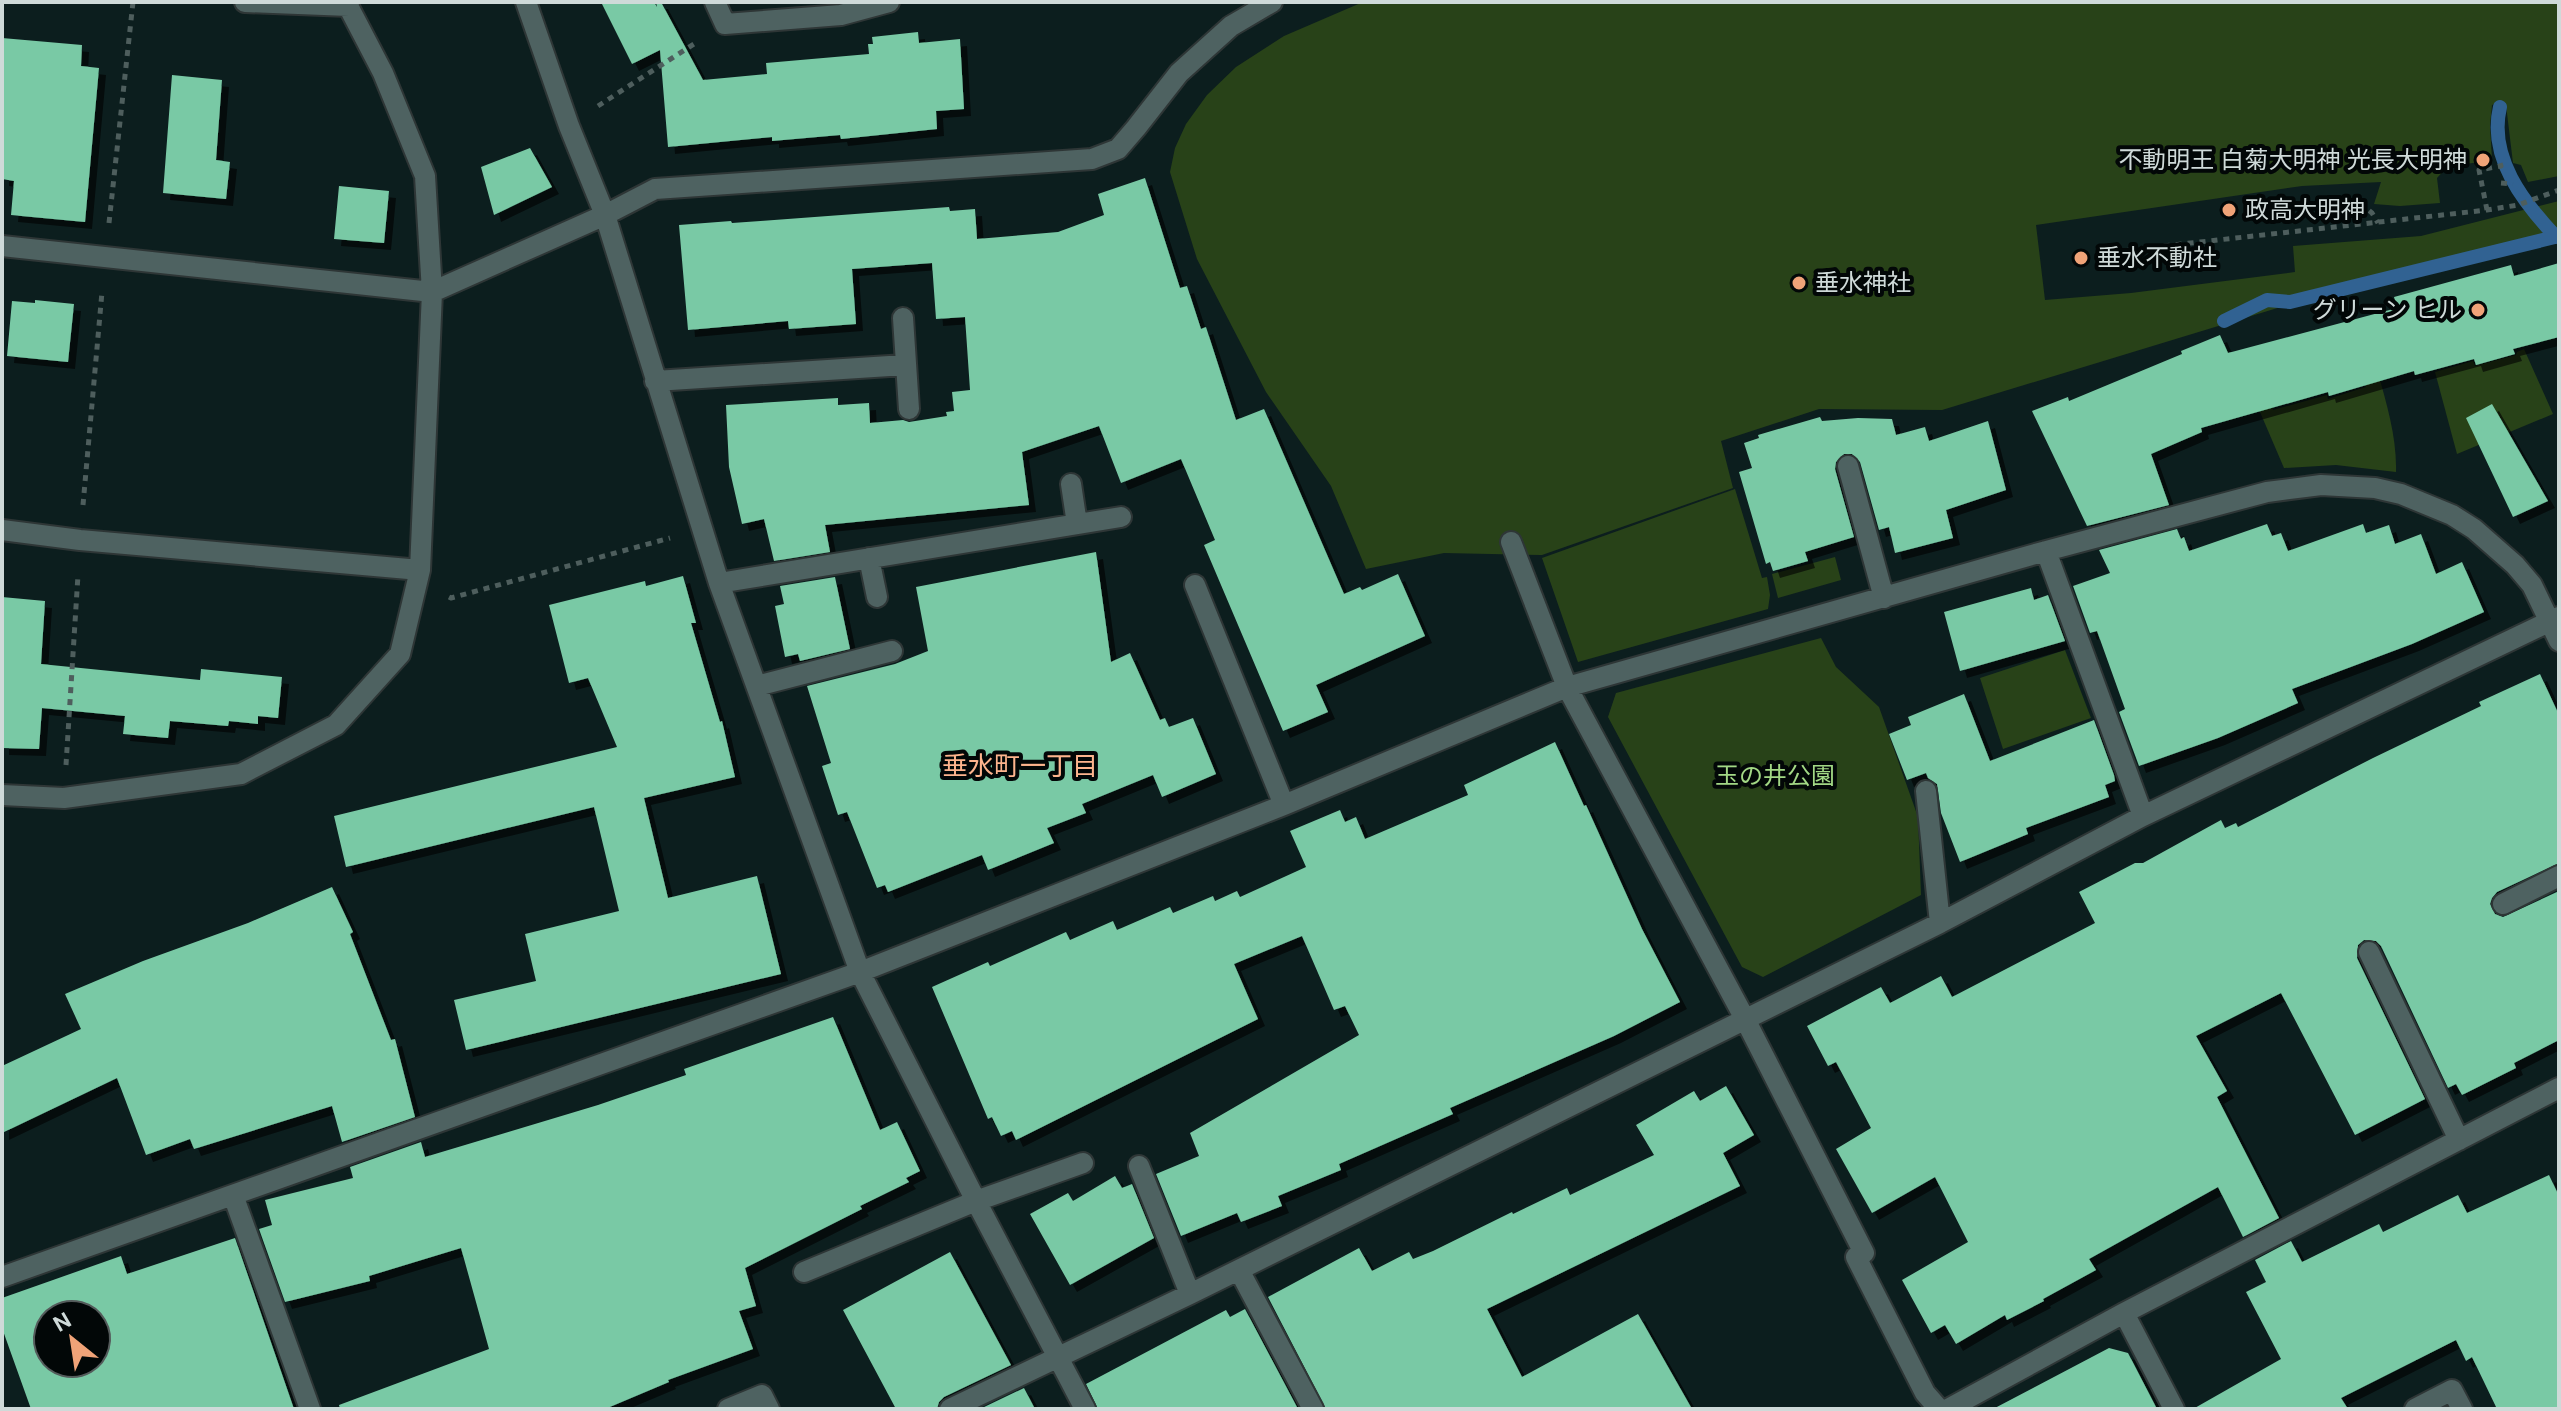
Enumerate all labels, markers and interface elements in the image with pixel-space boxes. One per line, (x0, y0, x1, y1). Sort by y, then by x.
place label: 不動明王 白菊大明神 光長大明神 (2118, 144, 2467, 175)
marker: 不動明王 白菊大明神 光長大明神 (2474, 151, 2492, 169)
place label: 政高大明神 (2245, 194, 2365, 225)
marker: 政高大明神 (2220, 201, 2238, 219)
place label: 垂水不動社 (2097, 242, 2217, 273)
marker: 垂水不動社 (2072, 249, 2090, 267)
place label: 垂水神社 (1815, 267, 1911, 298)
marker: 垂水神社 (1790, 274, 1808, 292)
place label: グリーン ヒル (2313, 294, 2462, 325)
marker: グリーン ヒル (2469, 301, 2487, 319)
district label: 垂水町一丁目 (942, 749, 1098, 783)
park label: 玉の井公園 (1715, 760, 1835, 791)
north arrow (32, 1299, 112, 1379)
text: N (48, 1306, 76, 1339)

